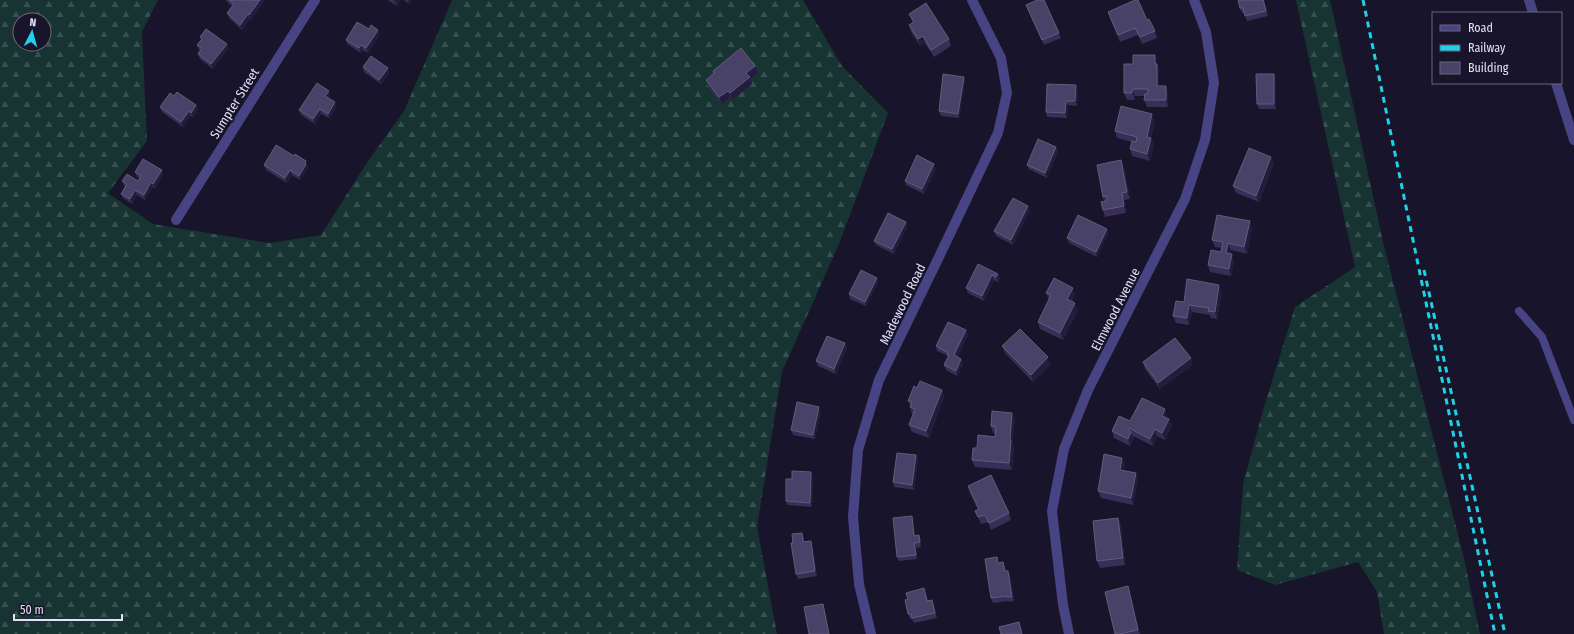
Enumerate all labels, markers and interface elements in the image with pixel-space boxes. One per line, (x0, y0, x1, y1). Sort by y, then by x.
north arrow (12, 12, 52, 52)
legend (1432, 12, 1562, 84)
text: N (29, 16, 37, 29)
text: Road (1468, 21, 1493, 35)
text: Railway (1468, 41, 1506, 55)
text: Building (1468, 61, 1509, 75)
street label: Sumpter Street (207, 65, 262, 141)
street label: Madewood Road (876, 261, 929, 347)
street label: Elmwood Avenue (1088, 265, 1143, 353)
scale bar (14, 596, 122, 622)
text: 50 m (20, 603, 44, 617)

